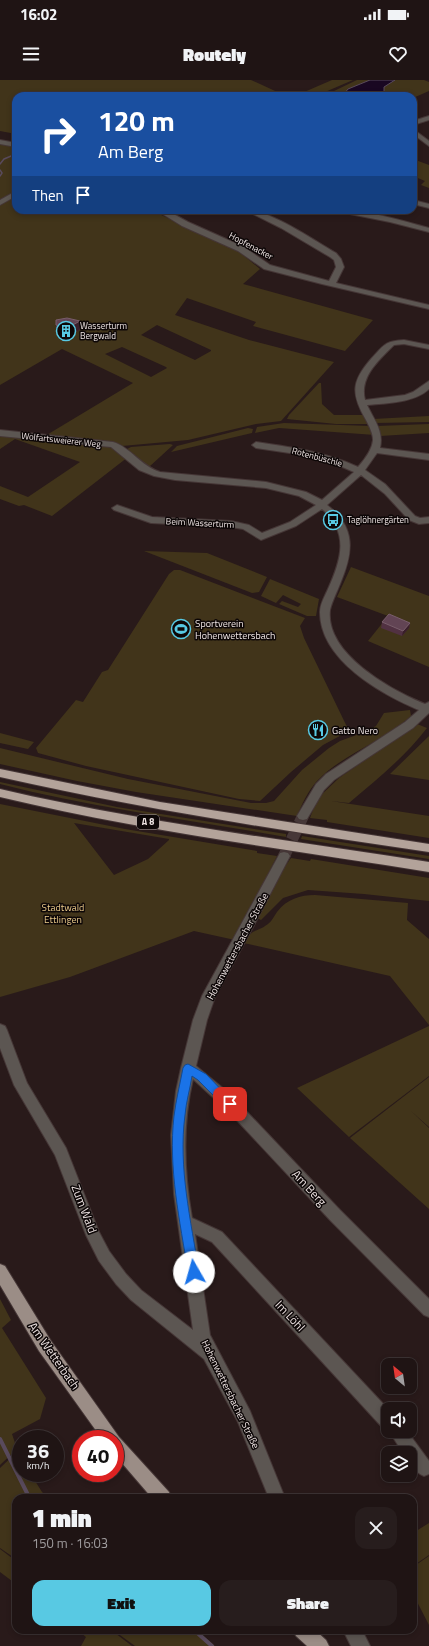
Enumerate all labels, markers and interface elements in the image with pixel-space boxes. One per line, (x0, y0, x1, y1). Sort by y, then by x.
text: 16:02 (20, 3, 57, 26)
text: Routely (183, 41, 246, 68)
icon: menu (20, 43, 42, 65)
icon: heart (387, 43, 409, 65)
text: 120 m (98, 99, 175, 142)
icon: right (32, 108, 84, 160)
text: Am Berg (98, 138, 163, 165)
text: Then (32, 184, 64, 207)
icon: arrive (72, 184, 94, 206)
street label: Hopfenacker (227, 229, 276, 263)
place label: Wasserturm Bergwald (80, 319, 127, 342)
building icon: Wasserturm Bergwald (55, 320, 77, 342)
street label: Wolfartsweierer Weg (21, 429, 102, 450)
street label: Rotenbüschle (290, 444, 344, 470)
bus stop icon: Taglöhnergärten (322, 509, 344, 531)
place label: Taglöhnergärten (347, 513, 409, 526)
street label: Beim Wasserturm (165, 514, 235, 531)
place label: Sportverein Hohenwettersbach (195, 616, 276, 643)
sports icon: Sportverein Hohenwettersbach (170, 618, 192, 640)
restaurant icon: Gatto Nero (307, 719, 329, 741)
place label: Gatto Nero (332, 723, 378, 738)
road number: A 8 (137, 815, 159, 829)
street label: Hohenwettersbacher Straße (203, 890, 272, 1002)
park label: Stadtwald Ettlingen (42, 900, 84, 927)
pin (213, 1087, 247, 1121)
icon: arrive (219, 1093, 241, 1115)
street label: Am Berg (288, 1165, 331, 1210)
street label: Zum Wald (66, 1182, 102, 1236)
position arrow (173, 1251, 215, 1293)
street label: Im Löhl (271, 1296, 310, 1336)
street label: Am Wetterbach (24, 1318, 85, 1393)
street label: Hohenwettersbacher Straße (198, 1337, 263, 1451)
north arrow (381, 1358, 417, 1394)
map controls (381, 1358, 417, 1482)
button: sound (381, 1402, 417, 1438)
speed limit sign: 40 (72, 1430, 124, 1482)
text: 36 (27, 1435, 49, 1466)
button: layers (381, 1446, 417, 1482)
text: km/h (27, 1458, 49, 1473)
text: 1 min (32, 1500, 92, 1536)
button: close (355, 1507, 397, 1549)
text: 150 m · 16:03 (32, 1533, 108, 1553)
button: Exit (32, 1580, 211, 1626)
button: Share (219, 1580, 397, 1626)

